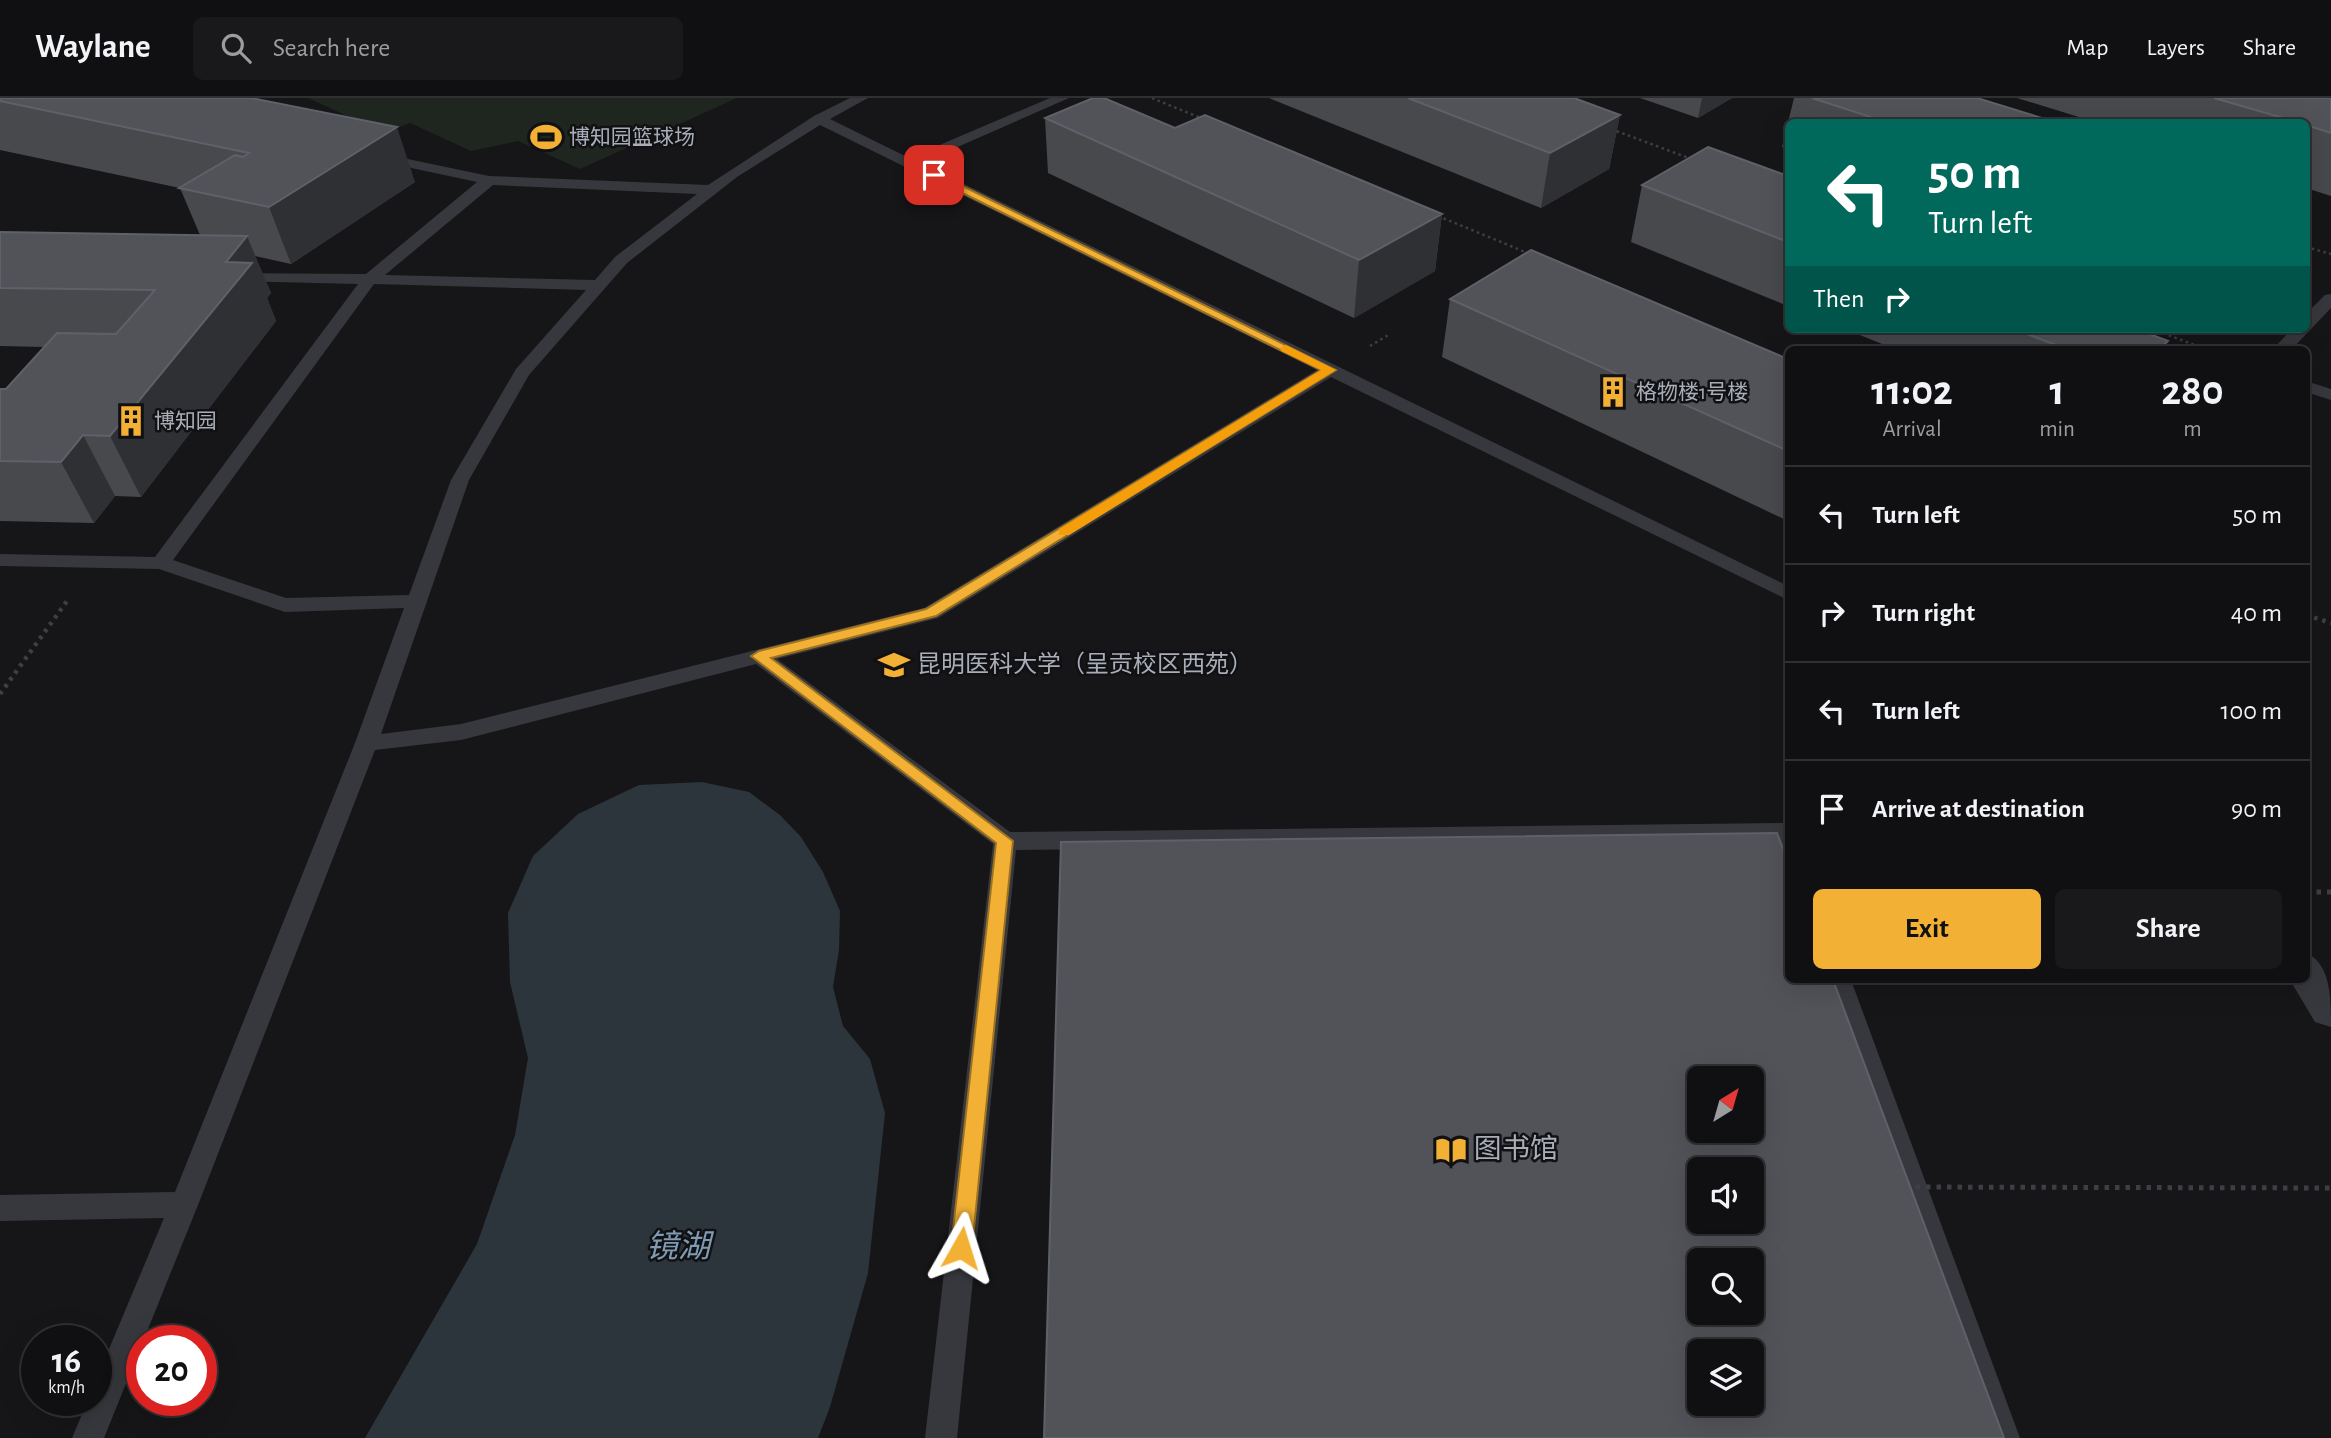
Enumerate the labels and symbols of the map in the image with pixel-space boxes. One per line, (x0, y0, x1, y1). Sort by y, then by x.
sports icon: 博知园篮球场 (529, 120, 563, 154)
place label: 博知园篮球场 (569, 126, 695, 148)
pin (904, 145, 964, 205)
building icon: 格物楼1号楼 (1596, 375, 1630, 409)
place label: 格物楼1号楼 (1636, 381, 1748, 403)
building icon: 博知园 (114, 404, 148, 438)
place label: 博知园 (154, 410, 217, 432)
school or university icon: 昆明医科大学（呈贡校区西苑） (877, 648, 911, 682)
place label: 昆明医科大学（呈贡校区西苑） (917, 651, 1253, 677)
north arrow (1687, 1066, 1764, 1143)
library icon: 图书馆 (1434, 1133, 1468, 1167)
place label: 图书馆 (1474, 1134, 1558, 1164)
position arrow (924, 1211, 998, 1285)
water label: 镜湖 (646, 1229, 715, 1263)
speed limit sign: 20 (126, 1325, 217, 1416)

